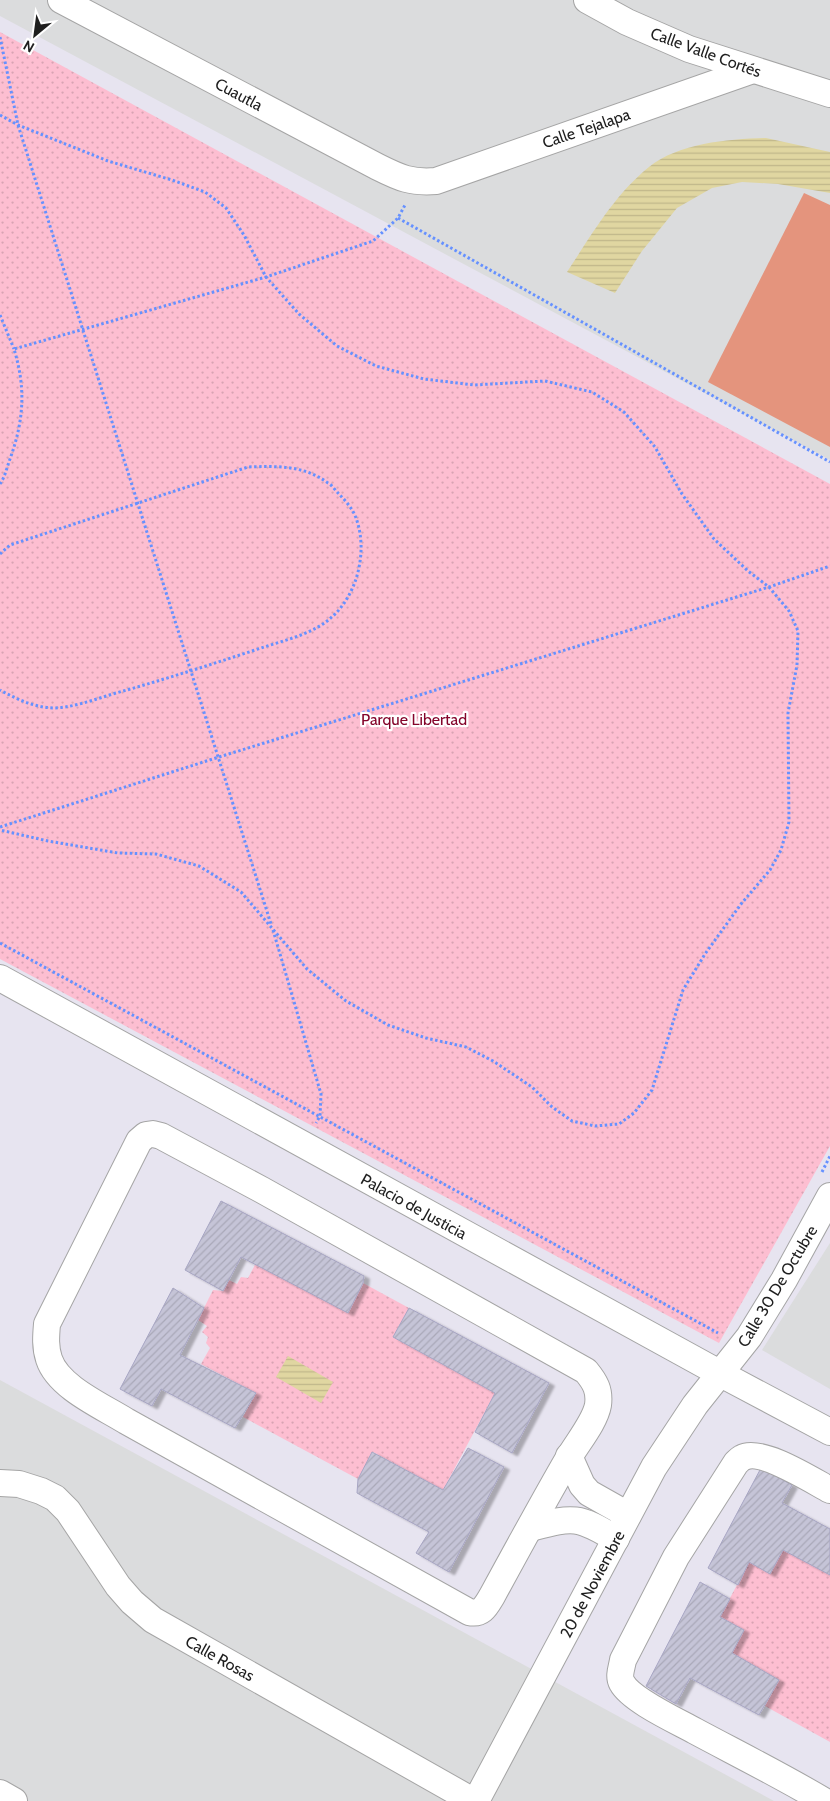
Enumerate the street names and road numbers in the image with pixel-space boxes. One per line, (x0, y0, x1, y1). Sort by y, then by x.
street label: Calle Valle Cortés (648, 24, 764, 81)
street label: Cuautla (212, 74, 266, 115)
street label: Calle Tejalapa (540, 105, 633, 152)
street label: Palacio de Justicia (358, 1170, 470, 1243)
street label: Calle 30 De Octubre (734, 1222, 821, 1351)
street label: 20 de Noviembre (556, 1527, 629, 1641)
street label: Calle Rosas (182, 1632, 258, 1685)

